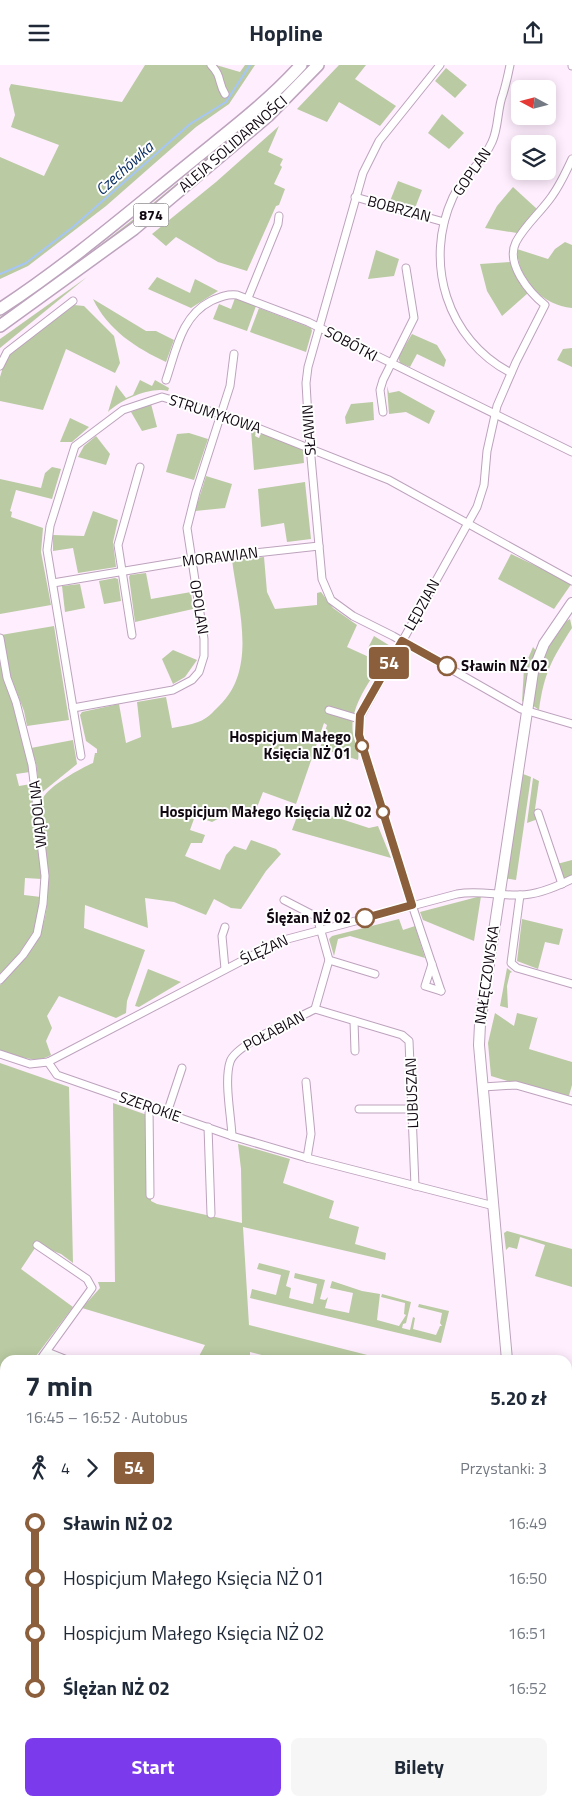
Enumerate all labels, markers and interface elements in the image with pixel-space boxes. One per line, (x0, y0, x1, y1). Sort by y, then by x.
text: Hopline (249, 16, 323, 50)
icon: menu (25, 19, 53, 47)
icon: share (519, 19, 547, 47)
north arrow (511, 80, 556, 125)
map controls (511, 80, 556, 180)
street label: ALEJA SOLIDARNOŚCI (173, 90, 292, 197)
water label: Czechówka (90, 135, 159, 201)
button: layers (511, 135, 556, 180)
street label: GOPLAN (447, 143, 497, 201)
street label: BOBRZAN (365, 189, 433, 228)
road number: 874 (134, 203, 168, 227)
street label: SOBÓTKI (321, 320, 382, 367)
street label: STRUMYKOWA (166, 388, 264, 439)
street label: SŁAWIN (295, 404, 322, 456)
street label: MORAWIAN (181, 540, 259, 573)
street label: LĘDZIAN (398, 575, 445, 635)
street label: OPOLAN (184, 578, 215, 636)
line badge: 54 (366, 647, 412, 679)
text: 54 (379, 649, 399, 676)
place label: Sławin NŻ 02 (461, 654, 548, 677)
marker: Sławin NŻ 02 (437, 656, 457, 676)
place label: Hospicjum Małego Księcia NŻ 01 (229, 725, 351, 765)
marker: Hospicjum Małego Księcia NŻ 01 (355, 739, 369, 753)
street label: WĄDOLNA (23, 779, 52, 849)
place label: Hospicjum Małego Księcia NŻ 02 (159, 800, 372, 823)
marker: Hospicjum Małego Księcia NŻ 02 (376, 805, 390, 819)
place label: Ślężan NŻ 02 (267, 906, 351, 929)
marker: Ślężan NŻ 02 (355, 908, 375, 928)
street label: NAŁĘCZOWSKA (468, 924, 505, 1026)
street label: ŚLĘŻAN (236, 928, 292, 971)
street label: POŁABIAN (239, 1005, 309, 1056)
street label: LUBUSZAN (399, 1057, 424, 1129)
street label: SZEROKIE (116, 1085, 184, 1128)
text: 7 min (25, 1364, 93, 1407)
text: 5.20 zł (490, 1383, 547, 1412)
text: 16:45 – 16:52 · Autobus (25, 1405, 188, 1429)
icon: walk (25, 1454, 53, 1482)
icon: forward (78, 1454, 106, 1482)
text: 54 (124, 1454, 144, 1481)
text: 4 (61, 1456, 70, 1480)
text: Przystanki: 3 (460, 1456, 547, 1480)
text: Sławin NŻ 02 (63, 1508, 173, 1537)
text: 16:49 (508, 1511, 547, 1535)
text: Hospicjum Małego Księcia NŻ 01 (63, 1563, 324, 1592)
text: 16:50 (508, 1566, 547, 1590)
text: Hospicjum Małego Księcia NŻ 02 (63, 1618, 324, 1647)
text: 16:51 (508, 1621, 547, 1645)
text: Ślężan NŻ 02 (63, 1673, 170, 1702)
text: 16:52 (508, 1676, 547, 1700)
button: Start (25, 1738, 281, 1796)
button: Bilety (291, 1738, 547, 1796)

